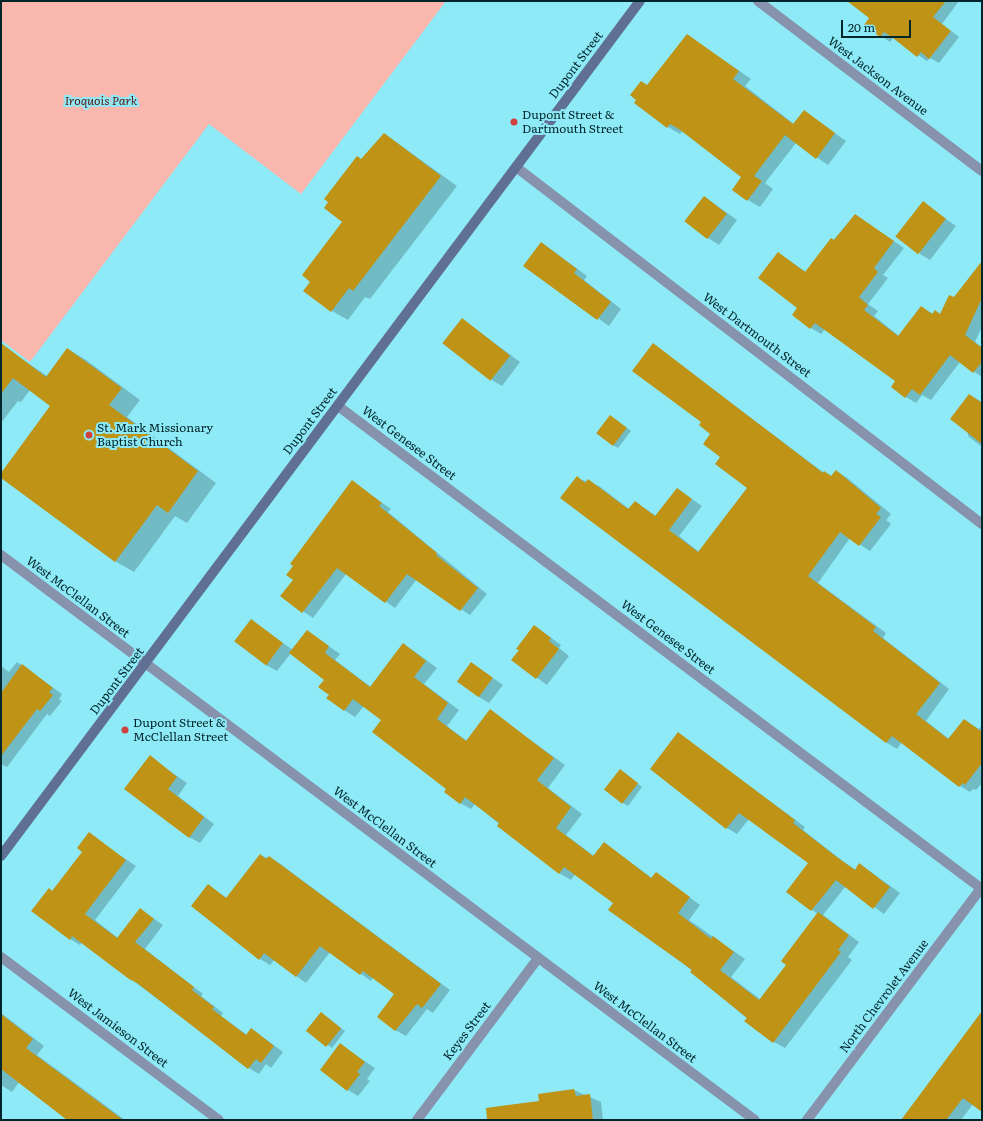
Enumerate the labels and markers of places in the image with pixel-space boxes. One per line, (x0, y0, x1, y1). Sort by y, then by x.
place label: Dupont Street & Dartmouth Street (522, 108, 623, 136)
marker: Dupont Street & Dartmouth Street (509, 117, 519, 127)
place label: St. Mark Missionary Baptist Church (97, 421, 213, 449)
marker: St. Mark Missionary Baptist Church (84, 430, 94, 440)
place label: Dupont Street & McClellan Street (133, 716, 228, 744)
marker: Dupont Street & McClellan Street (120, 725, 130, 735)

